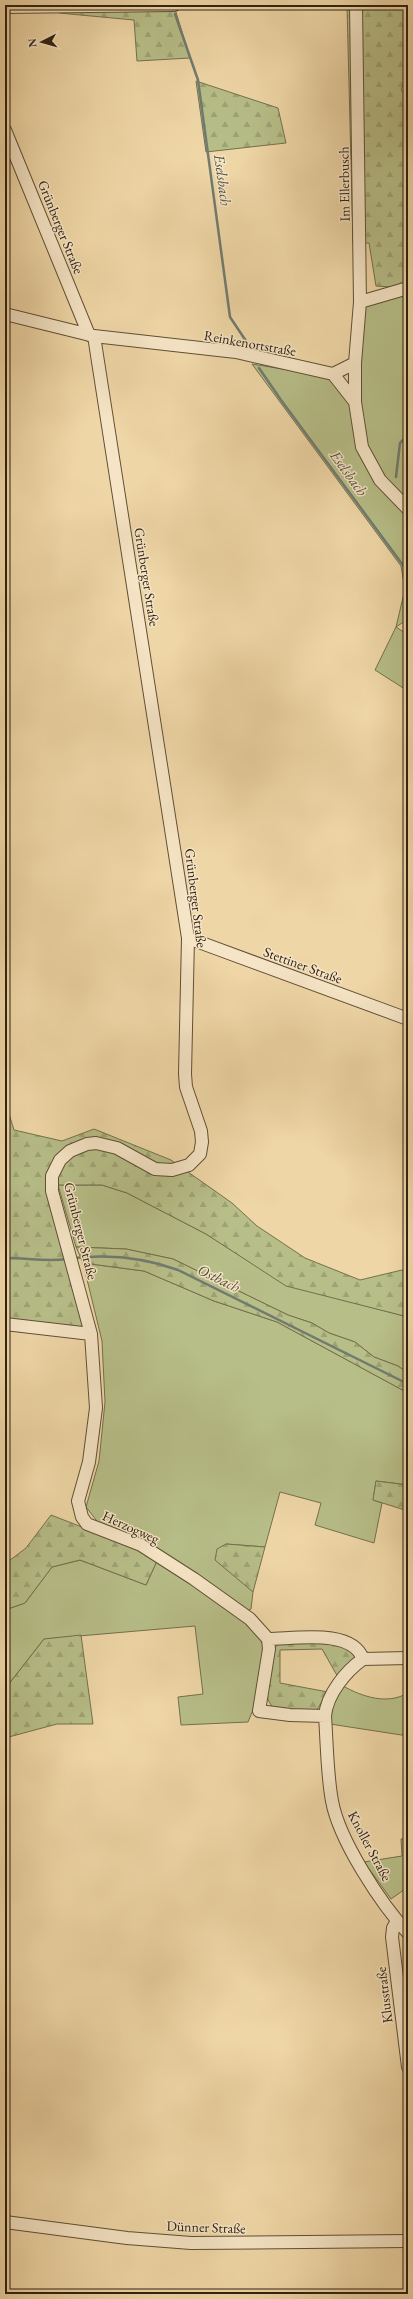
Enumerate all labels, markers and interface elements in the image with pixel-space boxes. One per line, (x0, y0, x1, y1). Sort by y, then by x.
north arrow (22, 22, 62, 62)
text: N (25, 38, 39, 48)
street label: Im Ellerbusch (334, 146, 354, 222)
water label: Eselsbach (210, 152, 236, 208)
street label: Grünberger Straße (34, 177, 88, 277)
street label: Reinkenortstraße (202, 326, 298, 360)
water label: Eselsbach (326, 446, 372, 500)
street label: Grünberger Straße (130, 526, 164, 628)
street label: Grünberger Straße (181, 847, 211, 949)
street label: Stettiner Straße (261, 942, 345, 988)
street label: Grünberger Straße (60, 1180, 102, 1282)
water label: Ostbach (195, 1260, 244, 1297)
street label: Herzogweg (100, 1506, 163, 1548)
street label: Knoller Straße (344, 1808, 396, 1885)
street label: Klusstraße (372, 1965, 396, 2024)
street label: Dünner Straße (166, 2217, 246, 2237)

